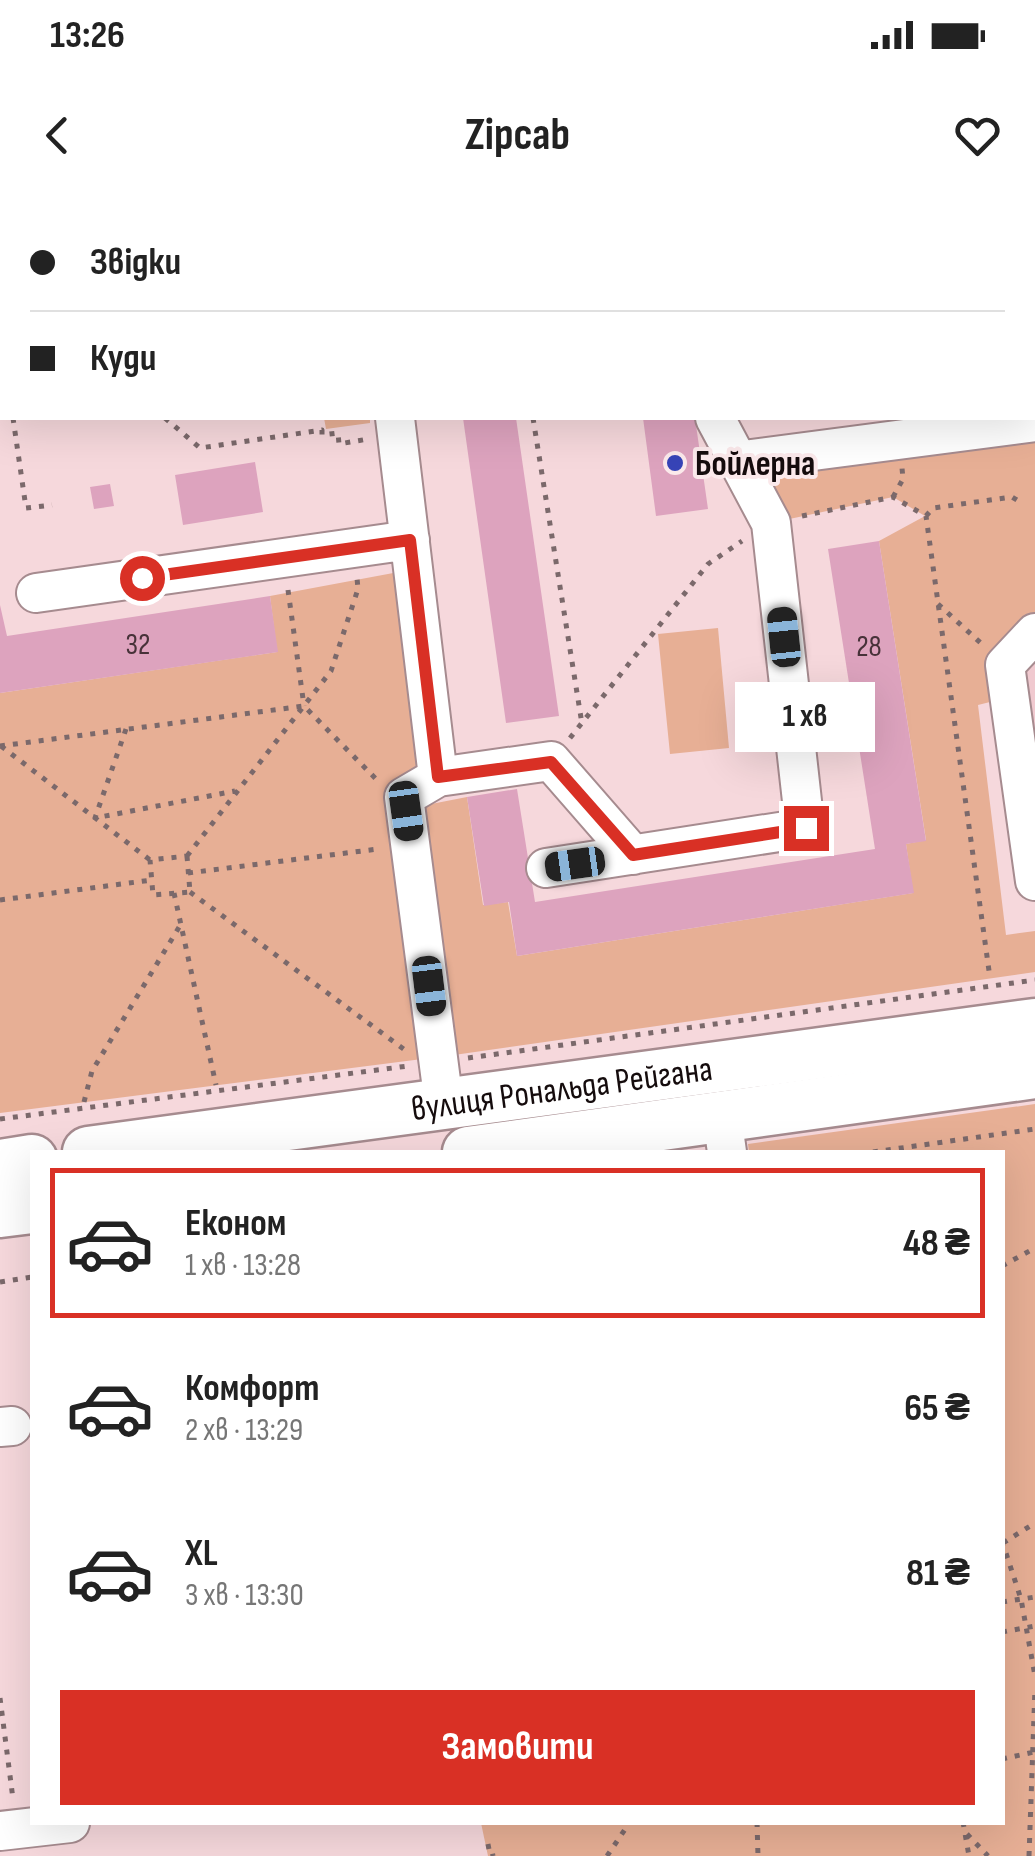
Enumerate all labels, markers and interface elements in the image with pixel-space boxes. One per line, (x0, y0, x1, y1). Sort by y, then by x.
text: 13:26 (50, 13, 125, 58)
icon: back (30, 108, 85, 163)
text: Zipcab (465, 108, 570, 163)
icon: heart (950, 108, 1005, 163)
text: Звідки (90, 240, 181, 285)
text: Куди (90, 336, 156, 381)
place label: Бойлерна (695, 443, 815, 486)
marker: Бойлерна (664, 452, 686, 474)
route start (120, 556, 165, 601)
car (766, 606, 802, 668)
house number: 32 (126, 627, 150, 663)
house number: 28 (856, 629, 882, 665)
callout: 1 хв (736, 683, 876, 753)
text: 1 хв (783, 697, 827, 736)
car (387, 779, 425, 843)
route end (784, 806, 829, 851)
car (543, 845, 607, 883)
car (410, 954, 448, 1018)
street label: вулиця Рональда Рейгана (409, 1048, 715, 1131)
icon: car (65, 1198, 155, 1288)
text: Економ (185, 1201, 286, 1246)
text: 48 ₴ (903, 1221, 970, 1266)
text: 1 хв · 13:28 (185, 1246, 301, 1285)
icon: car (65, 1363, 155, 1453)
text: Комфорт (185, 1366, 319, 1411)
text: 65 ₴ (904, 1386, 970, 1431)
text: 2 хв · 13:29 (185, 1411, 303, 1450)
icon: car (65, 1528, 155, 1618)
text: XL (185, 1531, 218, 1576)
text: 81 ₴ (906, 1551, 970, 1596)
text: 3 хв · 13:30 (185, 1576, 304, 1615)
button: Замовити (60, 1690, 975, 1805)

